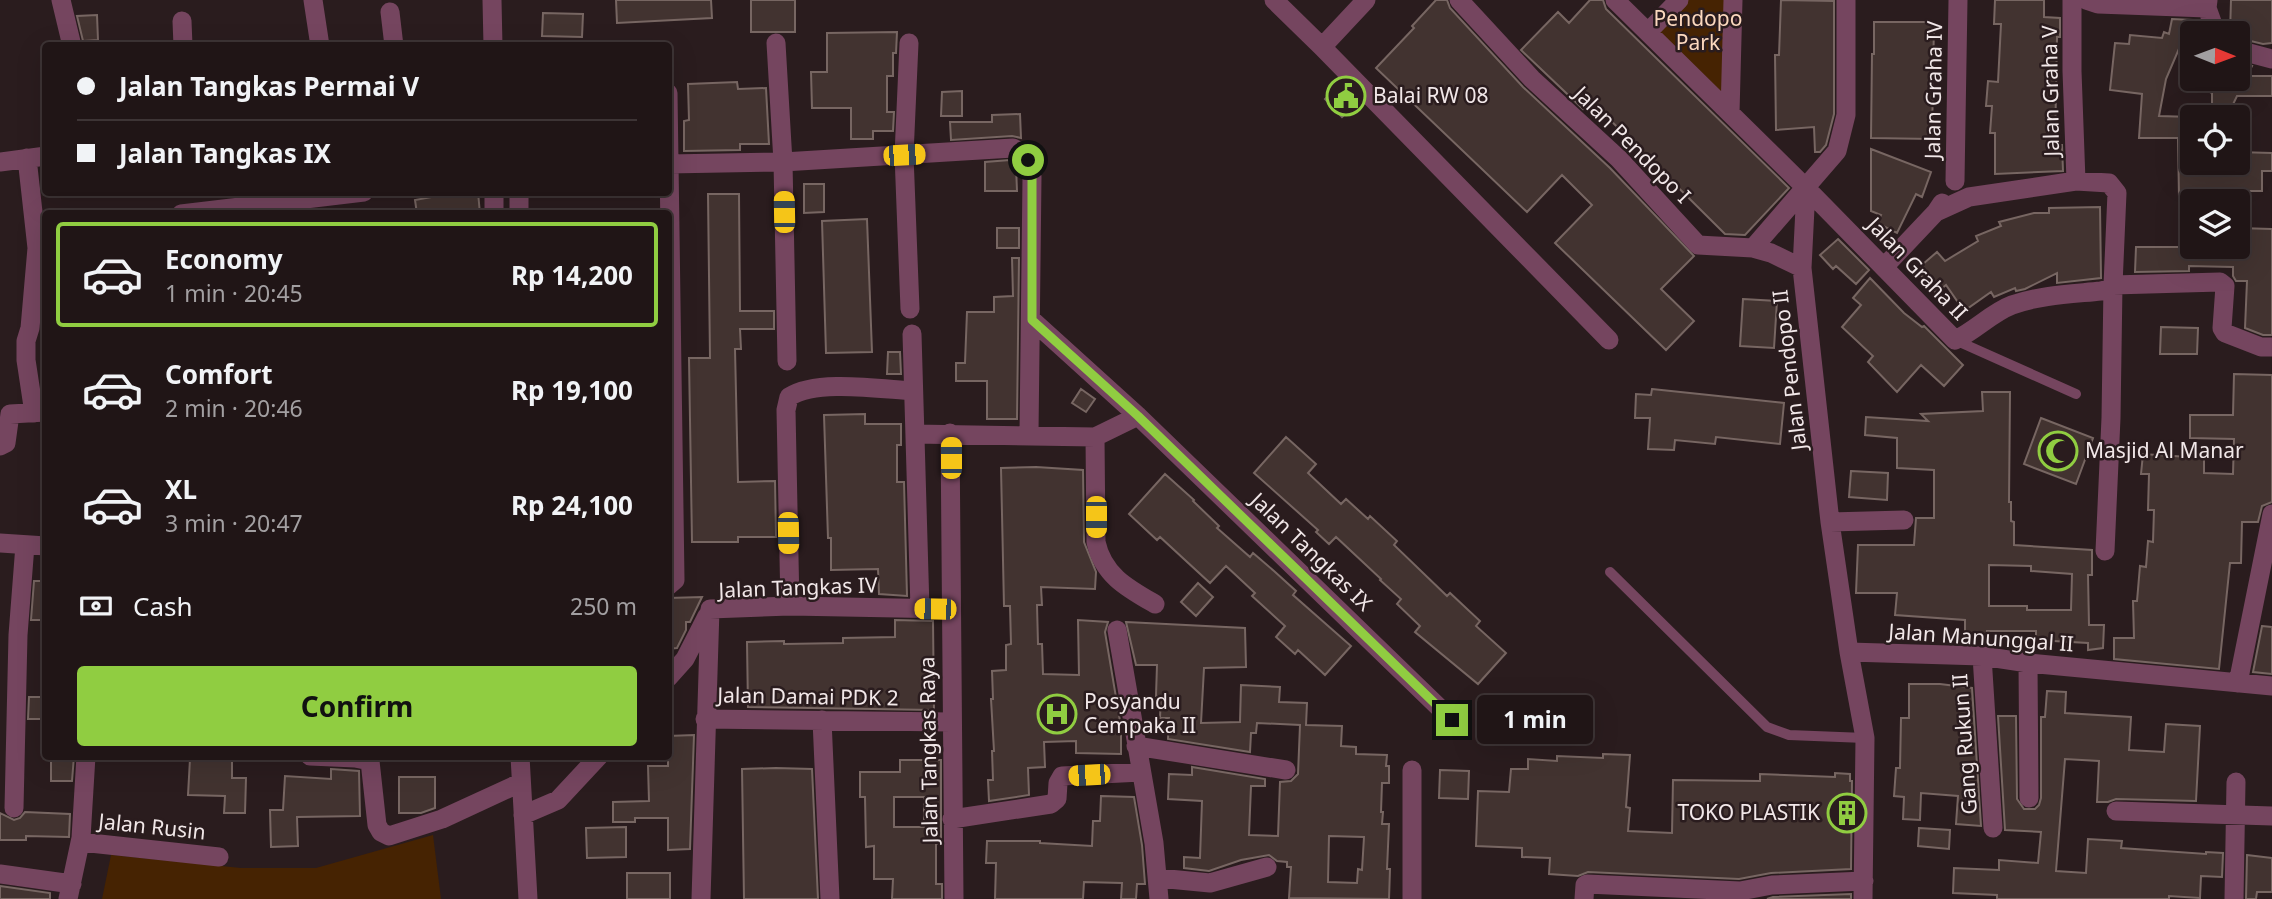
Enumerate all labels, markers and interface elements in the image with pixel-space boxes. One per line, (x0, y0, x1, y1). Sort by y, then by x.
park label: Pendopo Park (1654, 4, 1742, 56)
street label: Jalan Graha IV (1918, 20, 1948, 161)
north arrow (2180, 21, 2250, 91)
map controls (2180, 21, 2250, 259)
street label: Jalan Graha V (2035, 25, 2065, 159)
text: Jalan Tangkas Permai V (119, 68, 419, 104)
public building icon: Balai RW 08 (1325, 75, 1367, 117)
street label: Jalan Pendopo I (1567, 78, 1697, 209)
place label: Balai RW 08 (1373, 81, 1489, 109)
button: locate (2180, 105, 2250, 175)
text: Jalan Tangkas IX (119, 135, 331, 171)
car (883, 143, 926, 167)
route start (1012, 144, 1044, 176)
button: layers (2180, 189, 2250, 259)
car (774, 191, 795, 233)
street label: Jalan Graha II (1860, 209, 1974, 326)
text: Economy (165, 241, 283, 277)
icon: car (81, 243, 144, 306)
text: Rp 14,200 (511, 257, 633, 293)
text: 1 min · 20:45 (165, 277, 303, 309)
street label: Jalan Pendopo II (1765, 288, 1813, 454)
text: Comfort (165, 356, 273, 392)
icon: car (81, 358, 144, 421)
text: Rp 19,100 (511, 372, 633, 408)
text: 2 min · 20:46 (165, 392, 303, 424)
mosque icon: Masjid Al Manar (2037, 430, 2079, 472)
place label: Masjid Al Manar (2085, 436, 2244, 464)
car (941, 437, 962, 479)
text: XL (165, 471, 197, 507)
icon: car (81, 473, 144, 536)
street label: Jalan Tangkas IX (1243, 485, 1379, 617)
text: Rp 24,100 (511, 487, 633, 523)
car (1086, 496, 1107, 538)
text: 3 min · 20:47 (165, 507, 303, 539)
car (778, 512, 799, 554)
street label: Jalan Tangkas IV (716, 570, 878, 604)
icon: cash (77, 587, 115, 625)
text: Cash (133, 588, 193, 624)
text: 250 m (570, 590, 637, 622)
car (914, 598, 957, 620)
street label: Jalan Manunggal II (1886, 616, 2075, 657)
street label: Jalan Tangkas Raya (912, 656, 944, 846)
button: Confirm (77, 666, 637, 746)
street label: Gang Rukun II (1945, 673, 1983, 816)
street label: Jalan Damai PDK 2 (715, 680, 899, 712)
place label: Posyandu Cempaka II (1084, 687, 1196, 739)
hospital icon: Posyandu Cempaka II (1036, 693, 1078, 735)
callout: 1 min (1476, 696, 1592, 744)
text: 1 min (1503, 703, 1567, 735)
route end (1436, 704, 1468, 736)
car (1068, 763, 1111, 787)
building icon: TOKO PLASTIK (1826, 792, 1868, 834)
place label: TOKO PLASTIK (1677, 798, 1820, 826)
street label: Jalan Rusin (95, 806, 207, 846)

